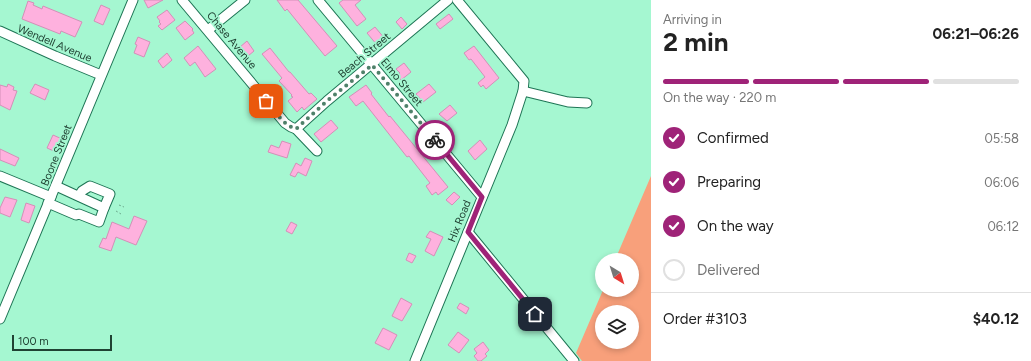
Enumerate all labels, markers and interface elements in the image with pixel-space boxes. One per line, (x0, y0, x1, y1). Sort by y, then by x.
street label: Chase Avenue (204, 9, 259, 72)
text: Arriving in (663, 12, 722, 27)
street label: Wendell Avenue (16, 22, 94, 65)
text: 06:21–06:26 (932, 25, 1019, 43)
text: 2 min (663, 26, 729, 58)
street label: Beach Street (336, 30, 393, 81)
street label: Elmo Street (378, 56, 425, 109)
pin (249, 84, 283, 118)
icon: bag (255, 90, 277, 112)
text: On the way · 220 m (663, 90, 776, 105)
courier (415, 120, 455, 160)
street label: Boone Street (38, 123, 75, 188)
icon: check (663, 127, 685, 149)
icon: bike (424, 129, 446, 151)
text: Confirmed (697, 129, 769, 147)
text: 05:58 (984, 131, 1019, 146)
icon: check (663, 171, 685, 193)
text: Preparing (697, 173, 761, 191)
text: 06:06 (984, 175, 1019, 190)
street label: Hix Road (445, 198, 474, 244)
icon: check (663, 215, 685, 237)
text: On the way (697, 217, 774, 235)
text: 06:12 (987, 219, 1019, 234)
north arrow (595, 253, 639, 297)
map controls (595, 253, 639, 349)
text: Delivered (697, 261, 760, 279)
pin (518, 297, 552, 331)
icon: home (524, 303, 546, 325)
button: layers (595, 305, 639, 349)
text: Order #3103 (663, 310, 747, 328)
text: $40.12 (973, 310, 1019, 328)
scale bar (12, 333, 112, 352)
text: 100 m (18, 335, 49, 348)

